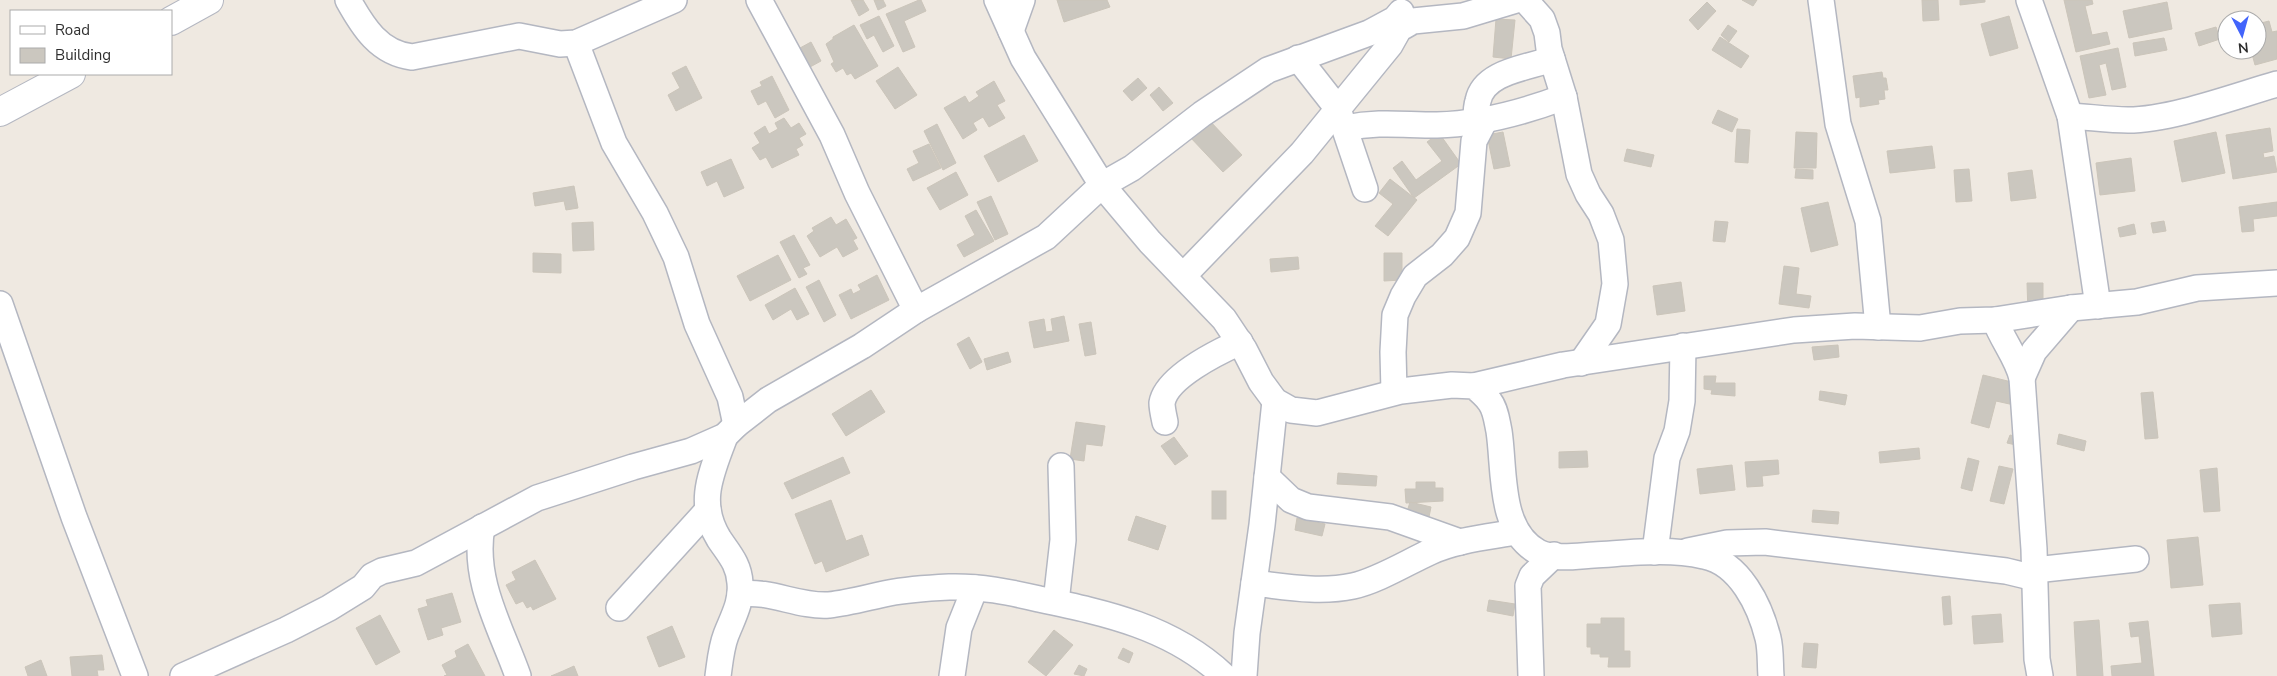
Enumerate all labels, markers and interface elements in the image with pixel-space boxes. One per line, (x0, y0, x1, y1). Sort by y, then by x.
legend (10, 10, 172, 75)
north arrow (2217, 10, 2267, 60)
text: Road (55, 20, 90, 40)
text: N (2237, 37, 2250, 57)
text: Building (55, 45, 111, 65)

